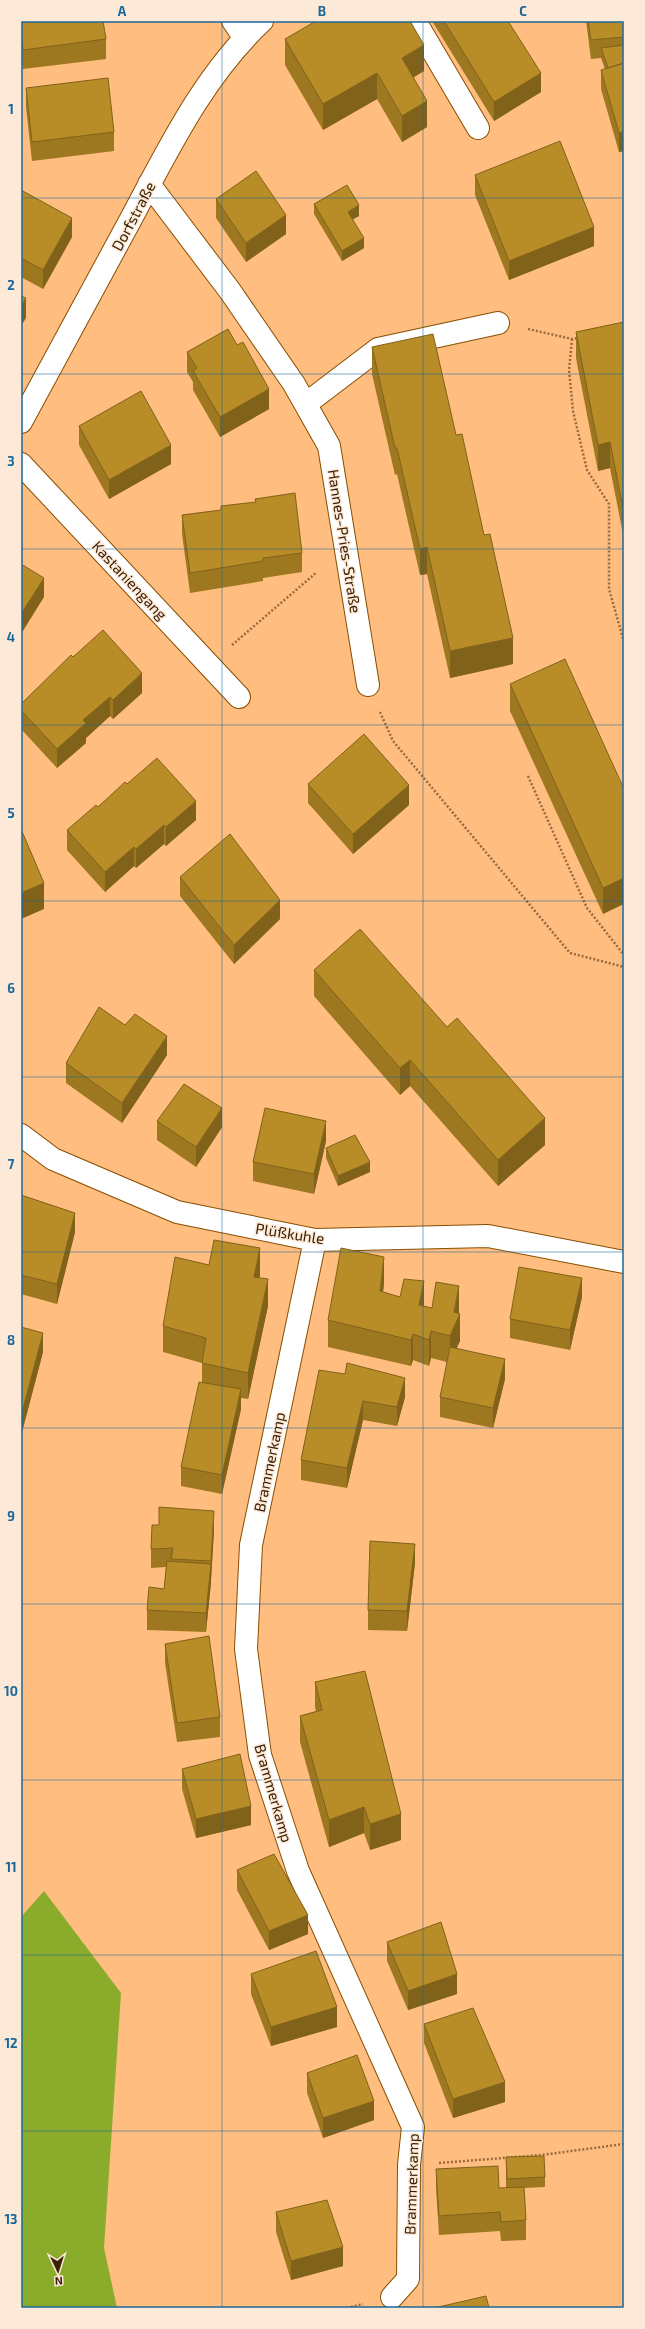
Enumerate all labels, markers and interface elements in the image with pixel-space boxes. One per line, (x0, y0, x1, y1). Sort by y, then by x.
text: A (118, 3, 127, 19)
text: B (318, 3, 326, 19)
text: C (519, 3, 527, 19)
text: 1 (8, 101, 14, 117)
street label: Dorfstraße (107, 178, 159, 254)
text: 2 (7, 277, 15, 293)
text: 3 (7, 453, 15, 469)
street label: Hannes-Pries-Straße (325, 468, 365, 614)
street label: Kastaniengang (89, 537, 172, 624)
text: 4 (7, 629, 15, 645)
text: 5 (7, 805, 15, 821)
text: 6 (7, 980, 15, 996)
text: 7 (8, 1156, 15, 1172)
street label: Plüßkuhle (254, 1219, 326, 1247)
text: 8 (7, 1332, 15, 1348)
street label: Brammerkamp (250, 1410, 288, 1514)
text: 9 (7, 1508, 15, 1524)
text: 10 (4, 1683, 18, 1699)
street label: Brammerkamp (251, 1742, 297, 1844)
text: 11 (5, 1859, 17, 1875)
text: 12 (4, 2035, 18, 2051)
street label: Brammerkamp (400, 2133, 422, 2235)
text: 13 (5, 2211, 18, 2227)
north arrow (38, 2251, 78, 2291)
text: N (54, 2275, 63, 2288)

